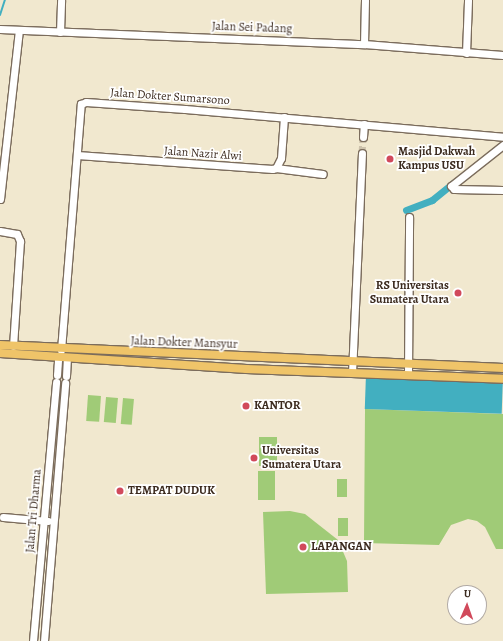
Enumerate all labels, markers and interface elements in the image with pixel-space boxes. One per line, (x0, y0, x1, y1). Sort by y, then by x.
street label: Jalan Sei Padang (212, 19, 292, 37)
street label: Jalan Dokter Sumarsono (110, 86, 230, 108)
street label: Jalan Nazir Alwi (164, 144, 242, 164)
place label: Masjid Dakwah Kampus USU (398, 145, 475, 173)
marker: Masjid Dakwah Kampus USU (385, 154, 395, 164)
place label: RS Universitas Sumatera Utara (370, 279, 449, 307)
marker: RS Universitas Sumatera Utara (452, 287, 464, 299)
street label: Jalan Dokter Mansyur (130, 334, 238, 352)
place label: KANTOR (254, 399, 300, 413)
marker: KANTOR (241, 401, 251, 411)
place label: Universitas Sumatera Utara (262, 444, 341, 472)
marker: Universitas Sumatera Utara (249, 453, 259, 463)
street label: Jalan Tri Dharma (23, 469, 45, 553)
place label: TEMPAT DUDUK (128, 484, 215, 498)
marker: TEMPAT DUDUK (115, 486, 125, 496)
place label: LAPANGAN (311, 540, 372, 554)
marker: LAPANGAN (298, 542, 308, 552)
north arrow (447, 585, 487, 625)
text: U (464, 586, 471, 601)

